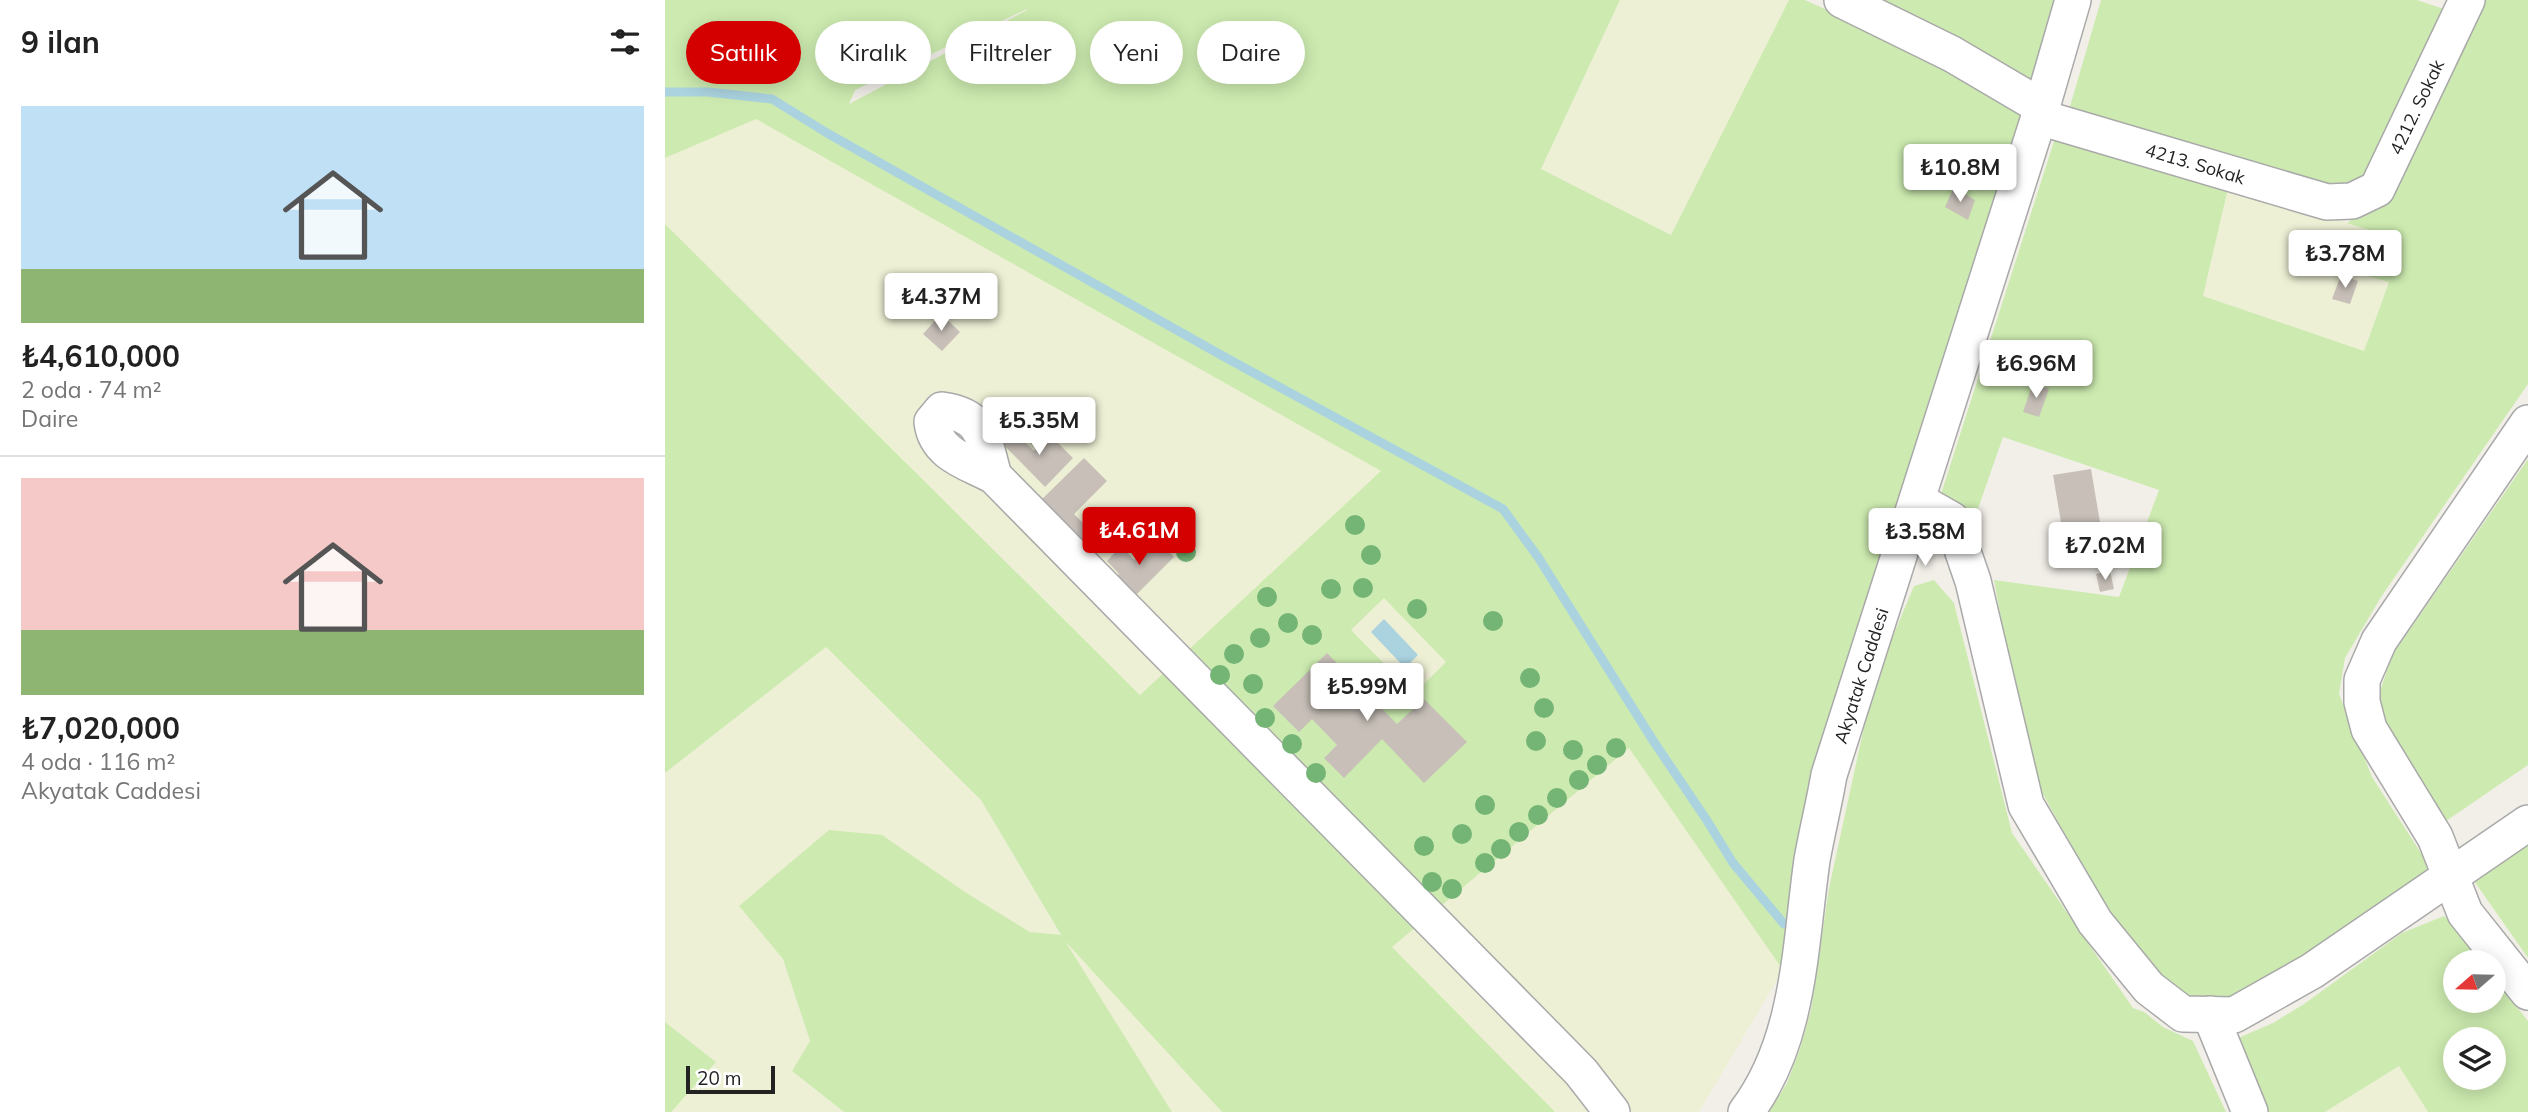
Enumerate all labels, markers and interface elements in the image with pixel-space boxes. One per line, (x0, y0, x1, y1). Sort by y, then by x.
chip: Satılık (686, 21, 801, 84)
chip: Kiralık (815, 21, 931, 84)
chip: Filtreler (945, 21, 1076, 84)
chip: Yeni (1090, 21, 1183, 84)
chip: Daire (1197, 21, 1305, 84)
text: 9 ilan (21, 23, 100, 61)
icon: filters (606, 23, 644, 61)
street label: 4212. Sokak (2384, 55, 2449, 158)
street label: 4213. Sokak (2143, 138, 2249, 189)
pin: ₺10.8M (1903, 144, 2017, 204)
icon: home (270, 152, 396, 278)
text: ₺10.8M (1920, 152, 2000, 181)
pin: ₺3.78M (2288, 230, 2402, 290)
text: ₺3.78M (2305, 238, 2385, 267)
pin: ₺4.37M (884, 274, 998, 333)
text: ₺4.37M (901, 281, 981, 310)
text: ₺4,610,000 (21, 337, 180, 375)
pin: ₺6.96M (1979, 340, 2093, 400)
text: ₺6.96M (1996, 348, 2076, 377)
text: 2 oda · 74 m² (21, 375, 161, 404)
pin: ₺5.35M (982, 398, 1096, 457)
text: Daire (21, 404, 78, 433)
text: ₺5.35M (999, 405, 1079, 434)
pin: ₺4.61M (1082, 508, 1196, 567)
pin: ₺3.58M (1868, 508, 1982, 568)
text: ₺4.61M (1099, 515, 1179, 544)
text: ₺3.58M (1885, 516, 1965, 545)
pin: ₺7.02M (2048, 522, 2162, 582)
icon: home (270, 524, 396, 650)
text: ₺7.02M (2065, 530, 2145, 559)
street label: Akyatak Caddesi (1828, 605, 1893, 746)
pin: ₺5.99M (1310, 664, 1424, 723)
text: ₺5.99M (1327, 671, 1407, 700)
text: ₺7,020,000 (21, 709, 180, 747)
text: 4 oda · 116 m² (21, 747, 175, 776)
text: Akyatak Caddesi (21, 776, 201, 805)
north arrow (2443, 950, 2506, 1013)
map controls (2443, 950, 2506, 1090)
button: layers (2443, 1027, 2506, 1090)
scale bar (686, 1063, 775, 1095)
text: 20 m (697, 1066, 741, 1090)

